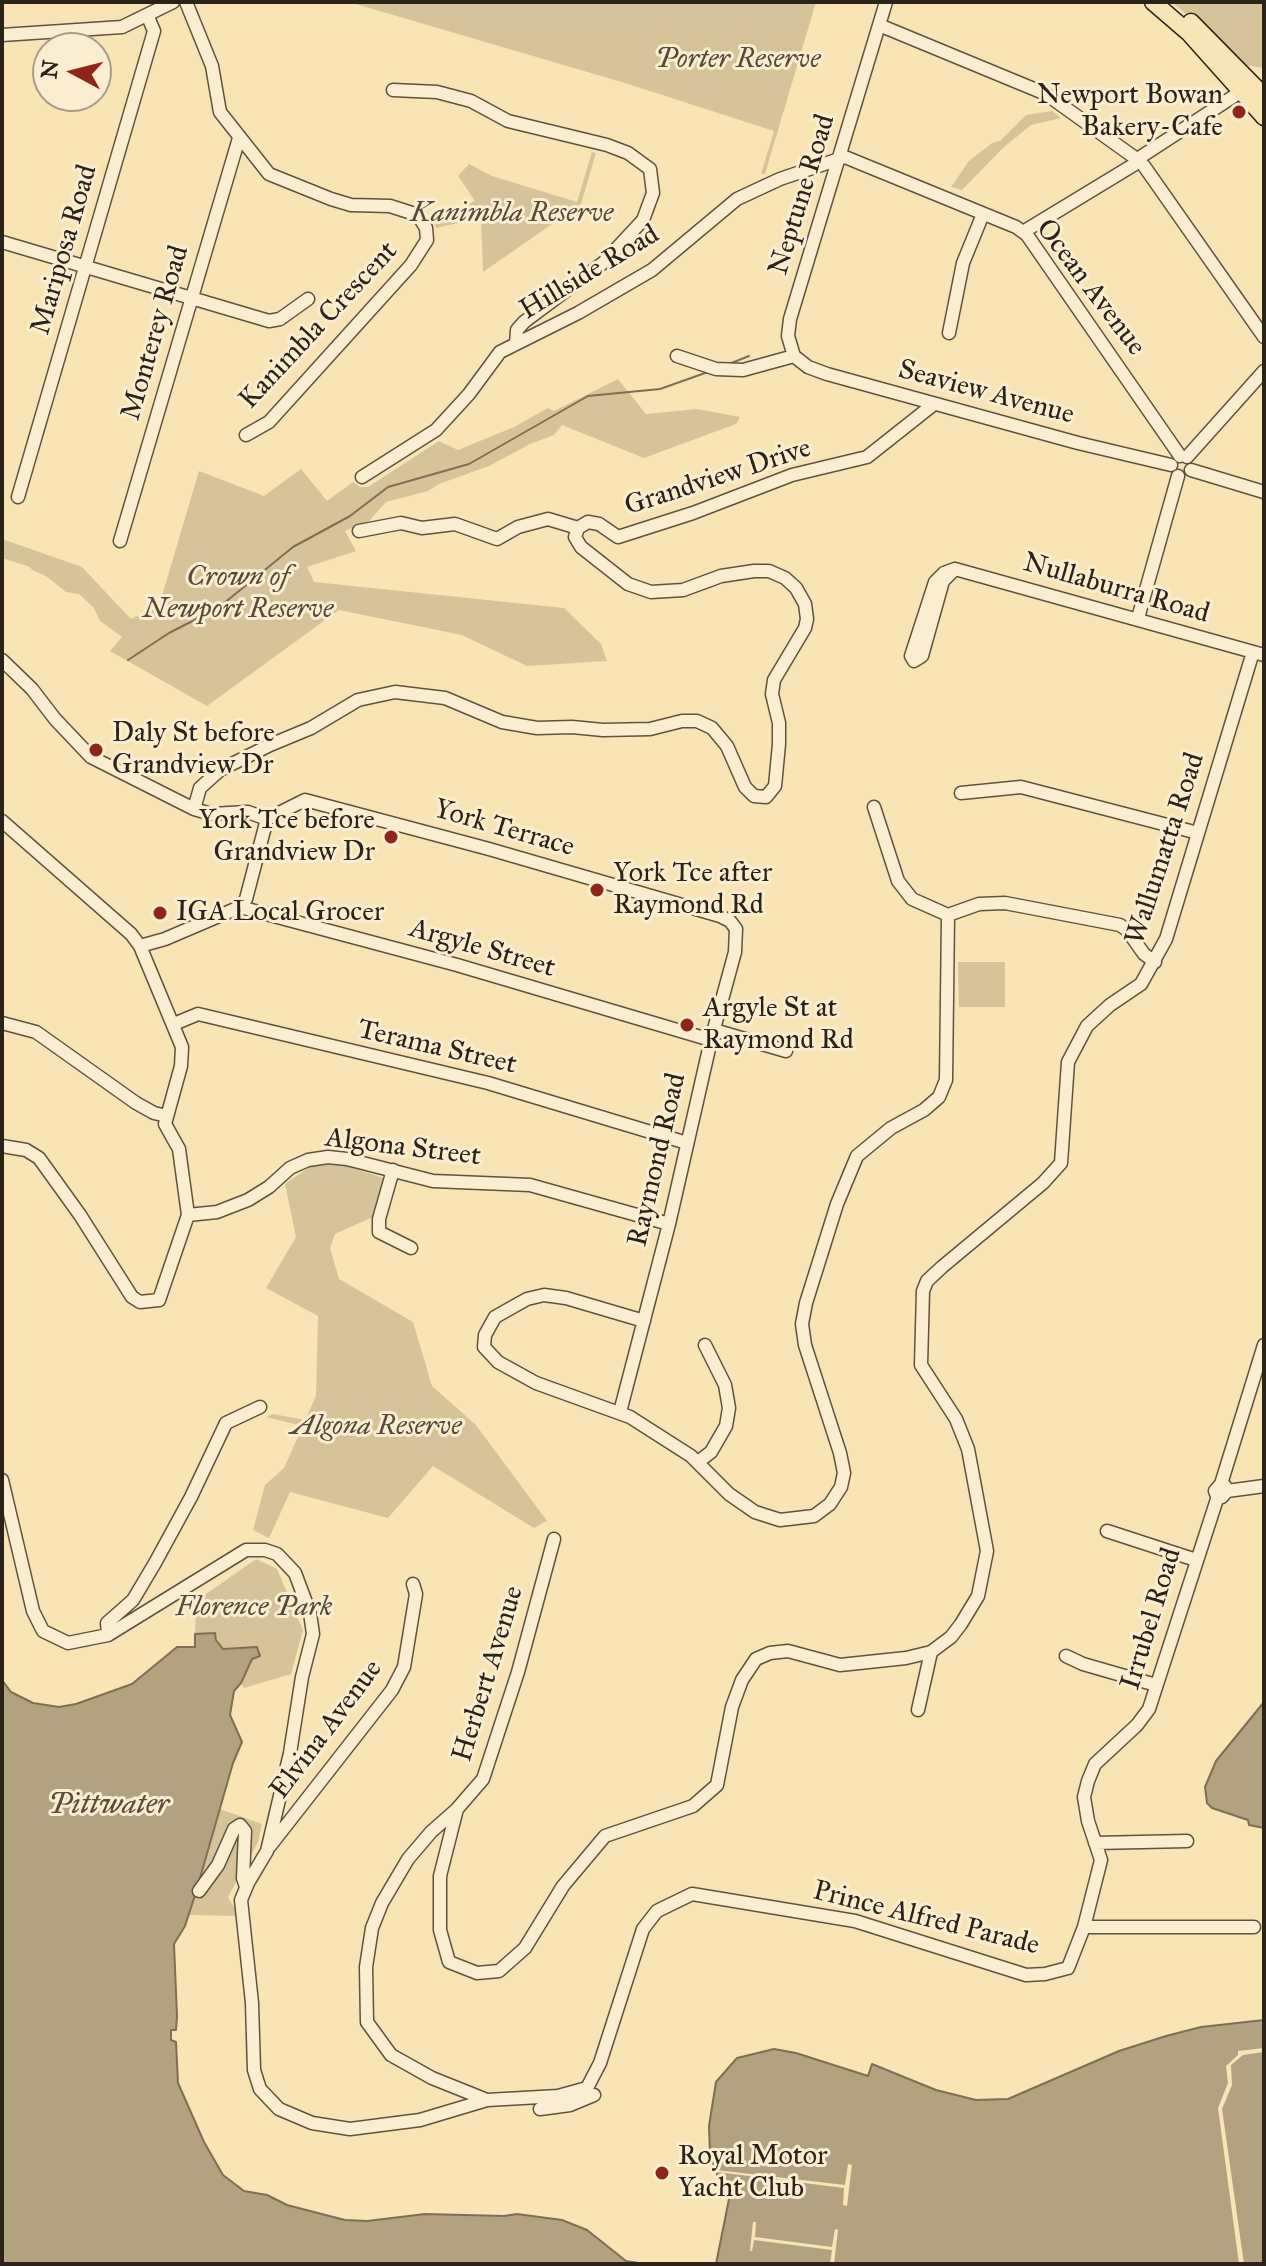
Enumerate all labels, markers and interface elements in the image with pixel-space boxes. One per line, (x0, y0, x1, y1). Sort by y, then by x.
north arrow (32, 32, 112, 112)
park label: Porter Reserve (655, 43, 821, 77)
text: N (35, 58, 64, 80)
place label: Newport Bowan Bakery-Cafe (1037, 79, 1223, 145)
marker: Newport Bowan Bakery-Cafe (1230, 103, 1248, 121)
street label: Neptune Road (763, 111, 843, 279)
street label: Mariposa Road (25, 161, 105, 339)
park label: Kanimbla Reserve (411, 197, 613, 231)
street label: Ocean Avenue (1028, 213, 1152, 363)
street label: Hillside Road (514, 218, 666, 328)
street label: Kanimbla Crescent (233, 235, 405, 417)
street label: Monterey Road (115, 242, 197, 424)
street label: Seaview Avenue (894, 353, 1078, 433)
street label: Grandview Drive (621, 432, 815, 524)
street label: Nullaburra Road (1019, 546, 1213, 632)
park label: Crown of Newport Reserve (143, 561, 333, 627)
place label: Daly St before Grandview Dr (112, 717, 275, 783)
marker: Daly St before Grandview Dr (87, 741, 105, 759)
street label: Wallumatta Road (1119, 749, 1213, 949)
street label: York Terrace (430, 793, 578, 865)
place label: York Tce before Grandview Dr (198, 804, 375, 870)
marker: York Tce before Grandview Dr (382, 828, 400, 846)
place label: York Tce after Raymond Rd (613, 857, 772, 923)
marker: York Tce after Raymond Rd (588, 881, 606, 899)
place label: IGA Local Grocer (176, 896, 384, 930)
marker: IGA Local Grocer (151, 904, 169, 922)
street label: Argyle Street (405, 912, 559, 986)
place label: Argyle St at Raymond Rd (703, 992, 854, 1058)
street label: Terama Street (354, 1013, 520, 1083)
marker: Argyle St at Raymond Rd (678, 1016, 696, 1034)
street label: Raymond Road (622, 1070, 694, 1250)
street label: Algona Street (323, 1122, 483, 1174)
park label: Algona Reserve (290, 1410, 462, 1444)
street label: Irrubel Road (1115, 1544, 1189, 1694)
street label: Herbert Avenue (446, 1582, 532, 1766)
park label: Florence Park (176, 1591, 332, 1625)
street label: Elvina Avenue (264, 1654, 390, 1806)
water label: Pittwater (49, 1788, 169, 1824)
street label: Prince Alfred Parade (809, 1875, 1043, 1963)
place label: Royal Motor Yacht Club (678, 2140, 827, 2206)
marker: Royal Motor Yacht Club (653, 2164, 671, 2182)

